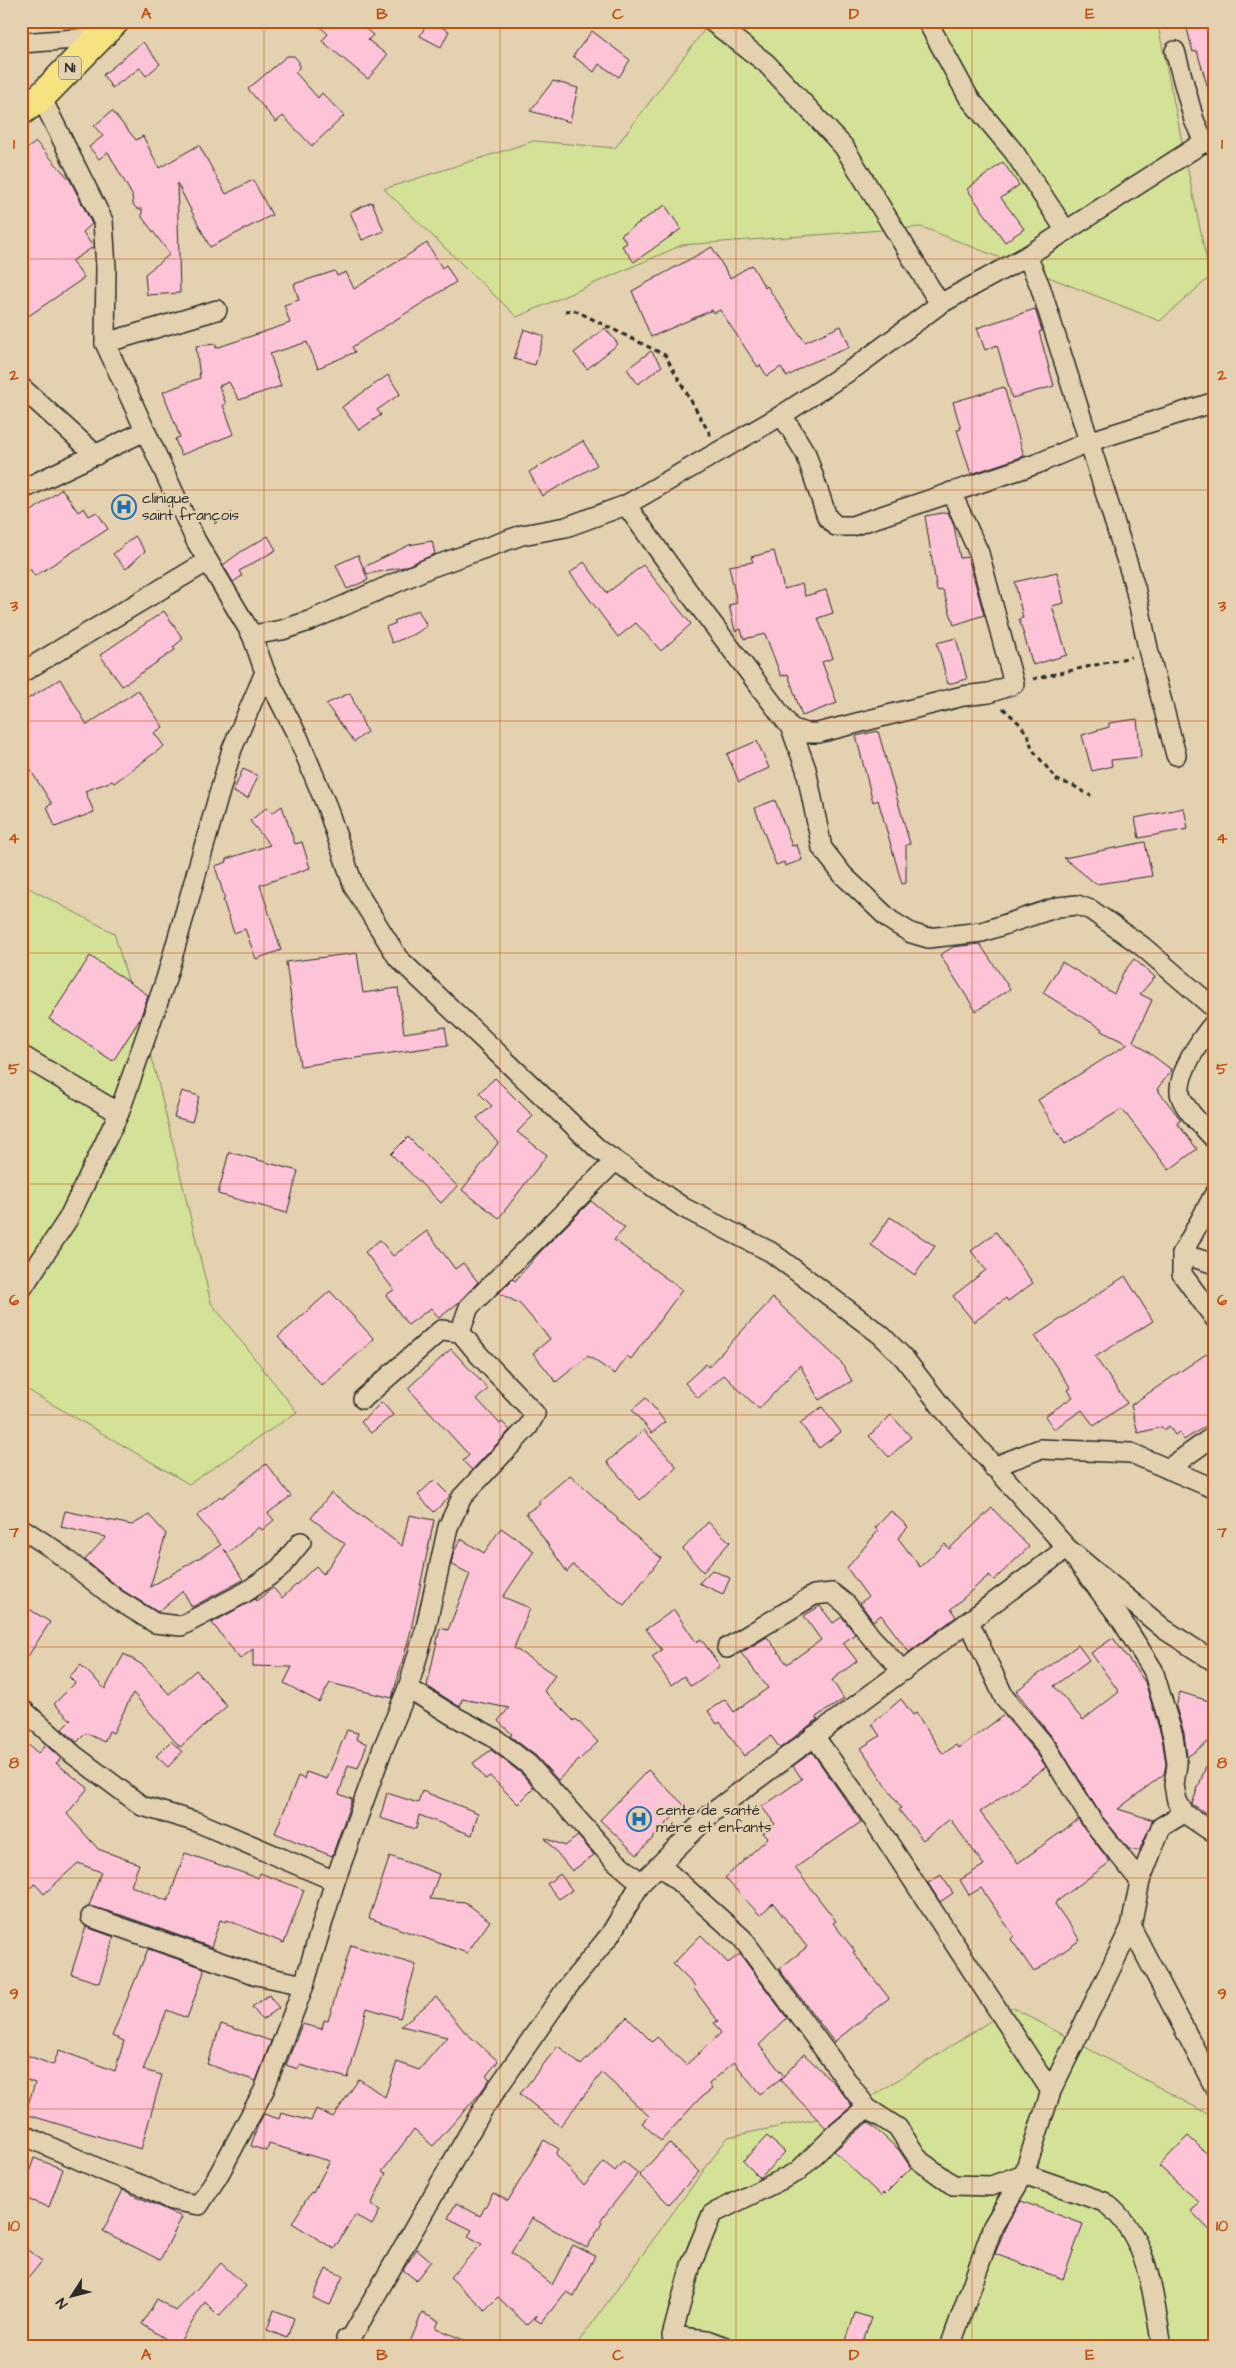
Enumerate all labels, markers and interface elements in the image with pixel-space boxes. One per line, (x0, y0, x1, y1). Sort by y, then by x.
text: A (141, 3, 152, 25)
text: B (376, 3, 388, 25)
text: C (612, 3, 624, 25)
text: D (849, 3, 860, 25)
text: E (1085, 3, 1095, 25)
road number: N1 (59, 56, 81, 80)
text: 1 (13, 133, 16, 155)
text: 1 (1221, 133, 1224, 155)
text: 2 (8, 364, 19, 386)
text: 2 (1216, 364, 1227, 386)
place label: clinique saint françois (142, 488, 240, 526)
hospital icon: clinique saint françois (111, 494, 137, 520)
text: 3 (9, 595, 19, 617)
text: 3 (1217, 595, 1227, 617)
text: 4 (9, 827, 20, 849)
text: 4 (1217, 827, 1228, 849)
text: 5 (8, 1058, 20, 1080)
text: 5 (1216, 1058, 1228, 1080)
text: 6 (9, 1289, 19, 1311)
text: 6 (1217, 1289, 1227, 1311)
text: 7 (8, 1521, 19, 1543)
text: 7 (1216, 1521, 1227, 1543)
text: 8 (9, 1752, 20, 1774)
text: 8 (1217, 1752, 1228, 1774)
place label: cente de santé mére et enfants (656, 1800, 772, 1838)
hospital icon: cente de santé mére et enfants (626, 1806, 652, 1832)
text: 9 (9, 1983, 19, 2005)
text: 9 (1217, 1983, 1227, 2005)
text: 10 (8, 2215, 20, 2237)
text: 10 (1216, 2215, 1228, 2237)
north arrow (48, 2270, 98, 2320)
text: N (51, 2293, 73, 2312)
text: A (141, 2344, 152, 2366)
text: B (376, 2344, 388, 2366)
text: C (612, 2344, 624, 2366)
text: D (849, 2344, 860, 2366)
text: E (1085, 2344, 1095, 2366)

